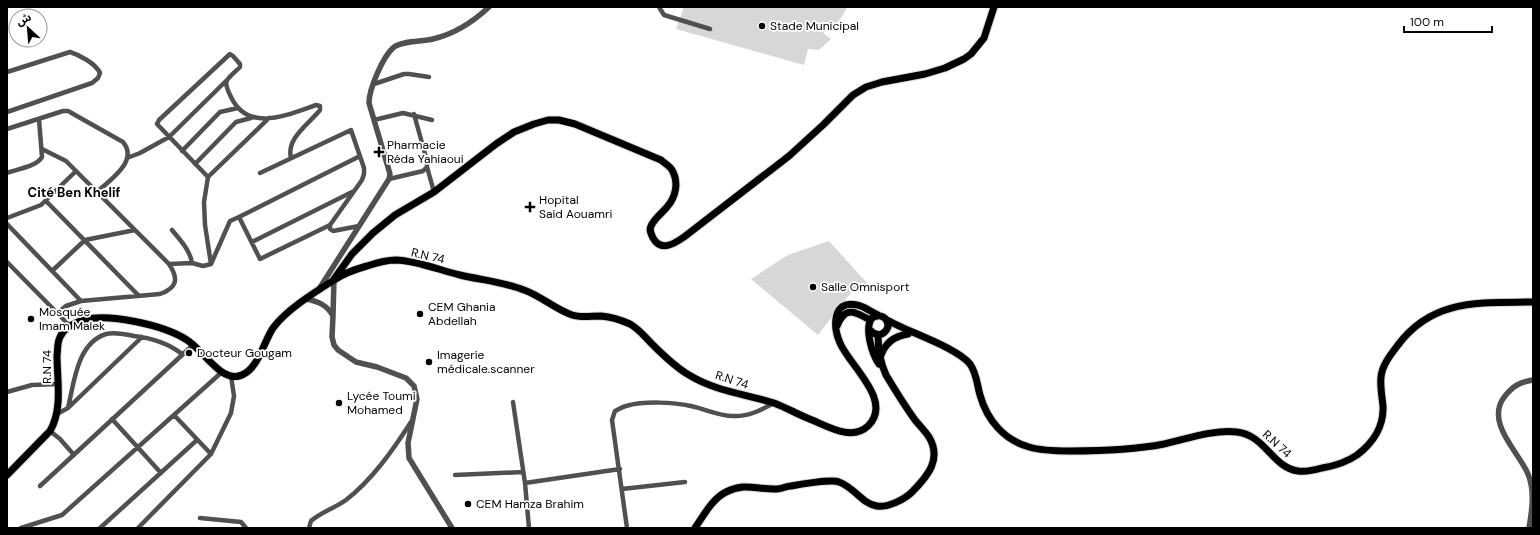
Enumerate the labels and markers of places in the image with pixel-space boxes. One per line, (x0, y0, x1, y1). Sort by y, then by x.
place label: Stade Municipal (770, 18, 859, 34)
marker: Stade Municipal (757, 21, 767, 31)
place label: Pharmacie Réda Yahiaoui (387, 137, 464, 167)
marker: Pharmacie Réda Yahiaoui (374, 147, 384, 157)
place label: Hopital Said Aouamri (539, 192, 612, 222)
marker: Hopital Said Aouamri (524, 201, 536, 213)
place label: Salle Omnisport (821, 279, 910, 295)
marker: Salle Omnisport (808, 282, 818, 292)
place label: CEM Ghania Abdellah (428, 299, 496, 329)
place label: Mosquée Imam Malek (39, 304, 105, 334)
marker: CEM Ghania Abdellah (415, 309, 425, 319)
marker: Mosquée Imam Malek (26, 314, 36, 324)
place label: Docteur Gougam (197, 345, 292, 361)
place label: Imagerie médicale.scanner (437, 347, 535, 377)
marker: Docteur Gougam (184, 348, 194, 358)
marker: Imagerie médicale.scanner (424, 357, 434, 367)
place label: Lycée Toumi Mohamed (347, 388, 416, 418)
marker: Lycée Toumi Mohamed (334, 398, 344, 408)
place label: CEM Hamza Brahim (476, 496, 584, 512)
marker: CEM Hamza Brahim (463, 499, 473, 509)

